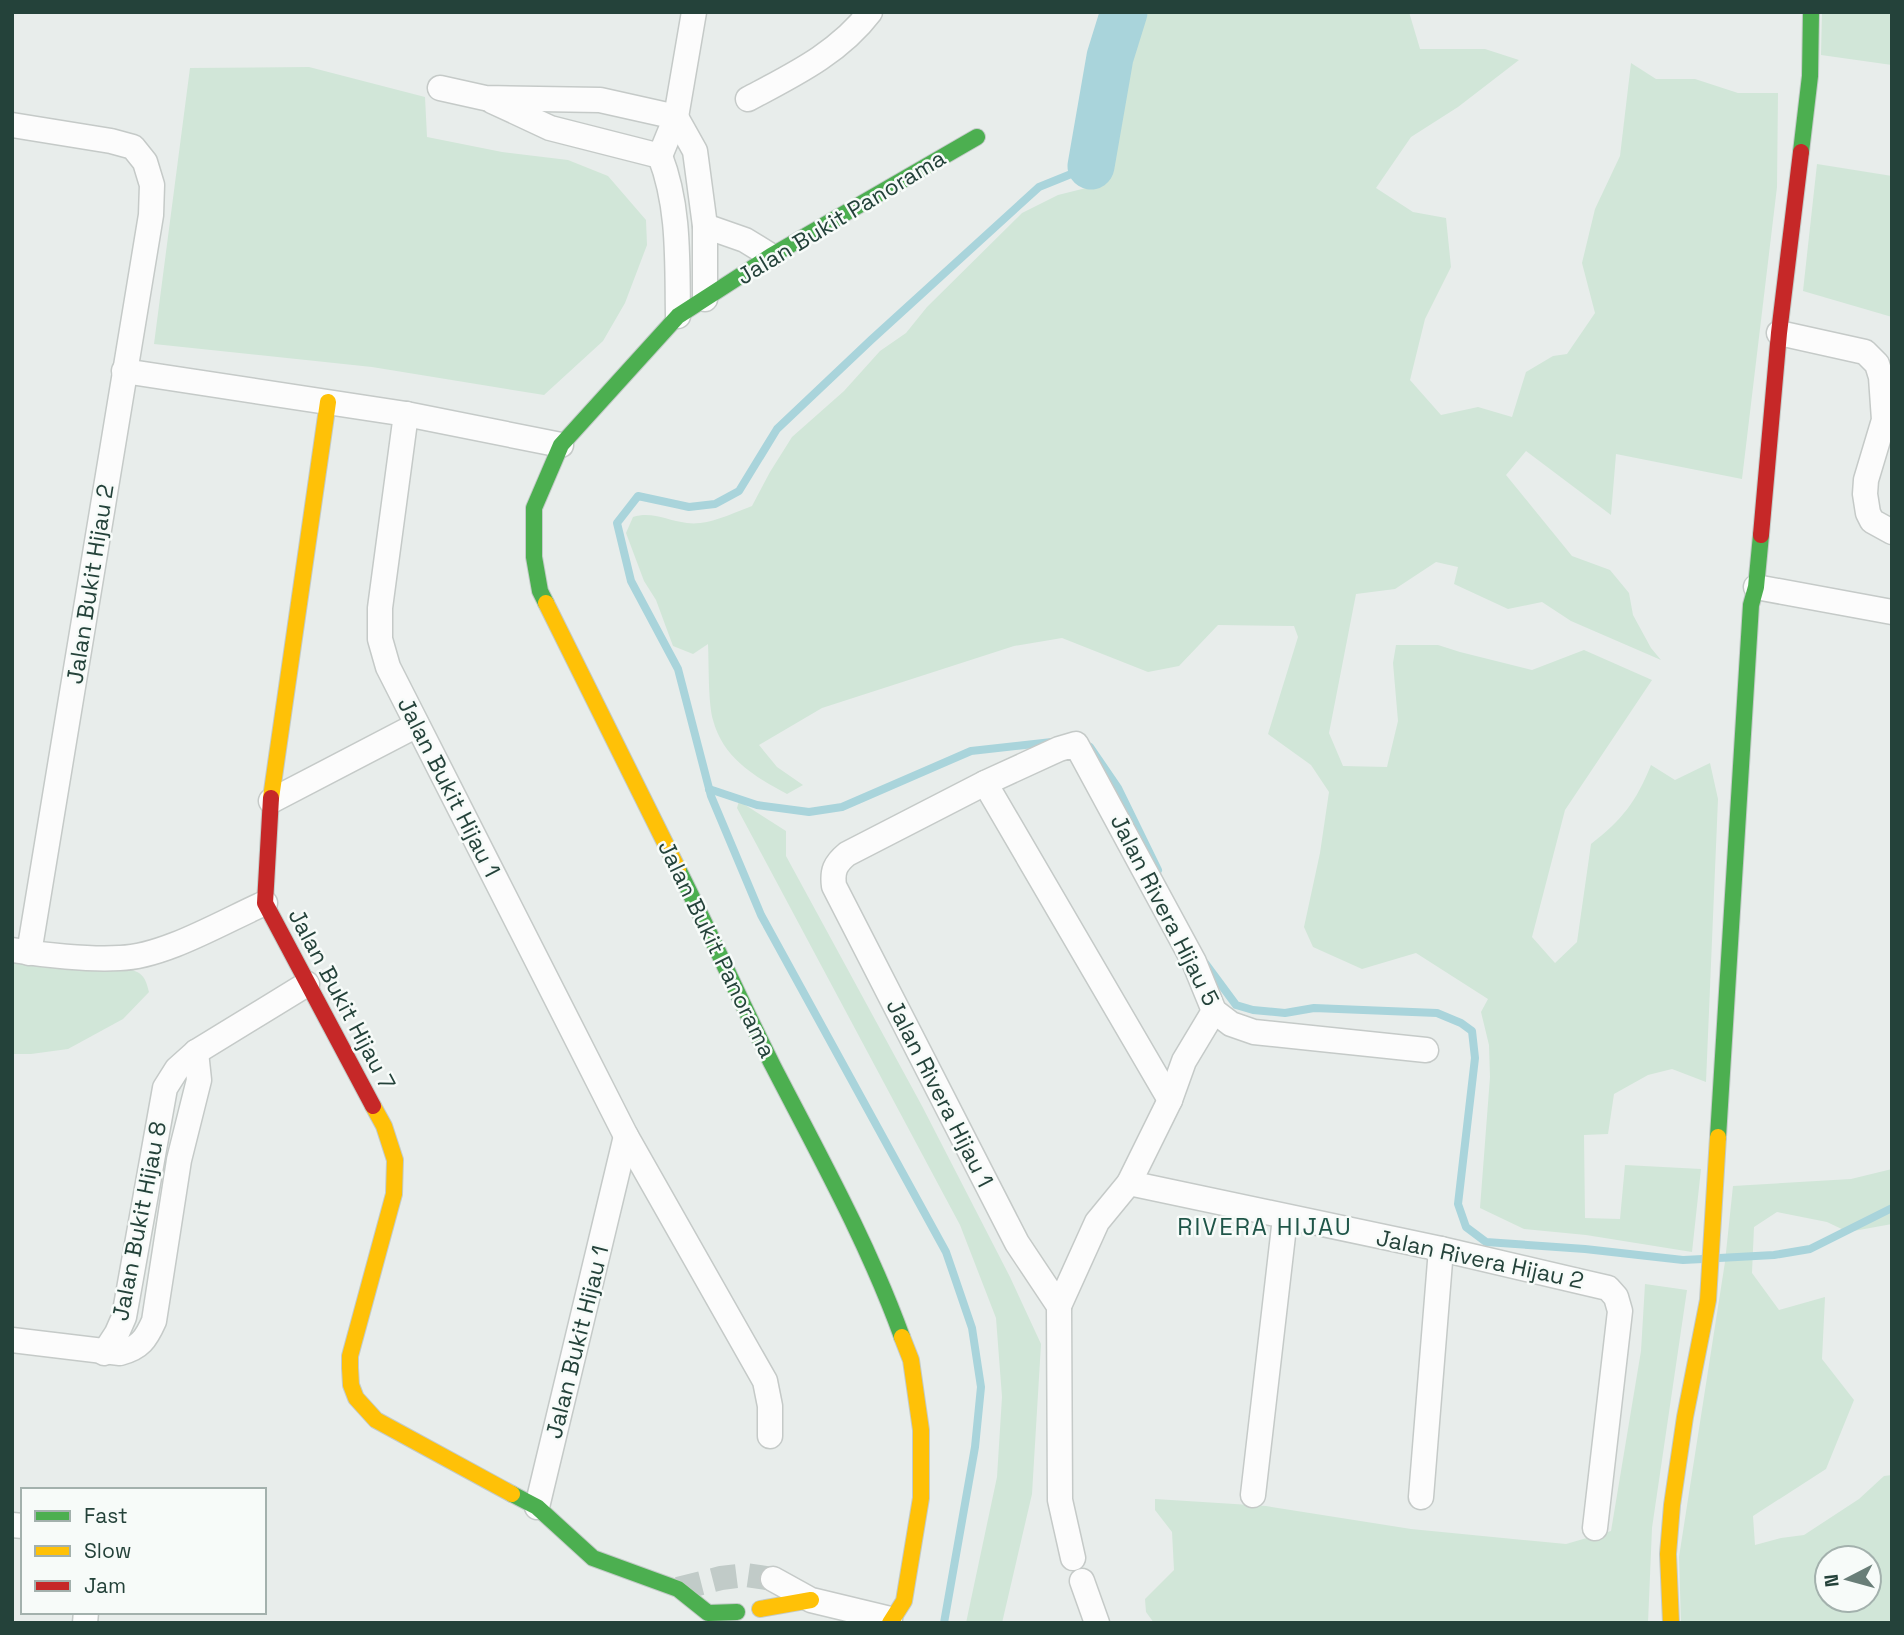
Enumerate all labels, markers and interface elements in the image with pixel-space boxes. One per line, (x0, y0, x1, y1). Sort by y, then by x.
street label: Jalan Bukit Panorama (731, 143, 951, 291)
street label: Jalan Bukit Hijau 2 (59, 482, 121, 686)
street label: Jalan Bukit Hijau 1 (391, 692, 507, 882)
street label: Jalan Rivera Hijau 5 (1104, 809, 1226, 1011)
street label: Jalan Bukit Panorama (651, 835, 783, 1063)
street label: Jalan Bukit Hijau 7 (282, 903, 402, 1095)
street label: Jalan Rivera Hijau 1 (880, 994, 1000, 1192)
street label: Jalan Bukit Hijau 8 (105, 1119, 173, 1323)
district label: RIVERA HIJAU (1177, 1211, 1353, 1242)
street label: Jalan Rivera Hijau 2 (1373, 1222, 1587, 1296)
street label: Jalan Bukit Hijau 1 (539, 1242, 615, 1442)
legend (21, 1488, 266, 1614)
text: Fast (84, 1502, 128, 1529)
text: Slow (84, 1537, 132, 1564)
north arrow (1813, 1544, 1883, 1614)
text: Jam (84, 1572, 126, 1599)
text: N (1818, 1573, 1845, 1588)

